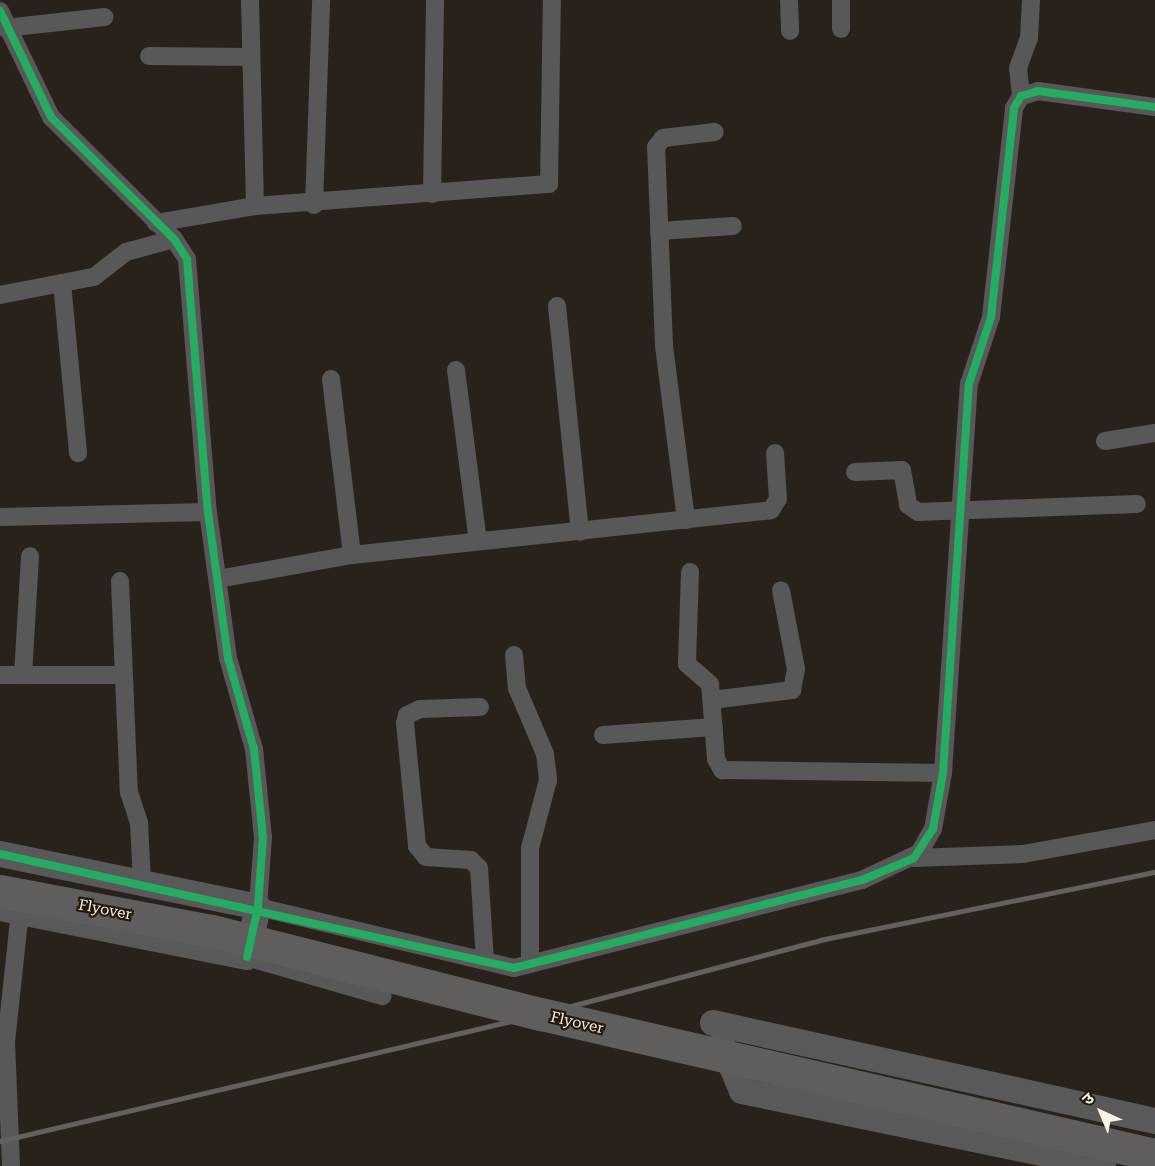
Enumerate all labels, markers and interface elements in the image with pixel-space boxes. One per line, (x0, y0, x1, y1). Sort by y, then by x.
street label: Flyover (77, 896, 133, 924)
street label: Flyover (549, 1008, 605, 1038)
north arrow (1071, 1082, 1131, 1142)
text: उ (1078, 1089, 1098, 1109)

